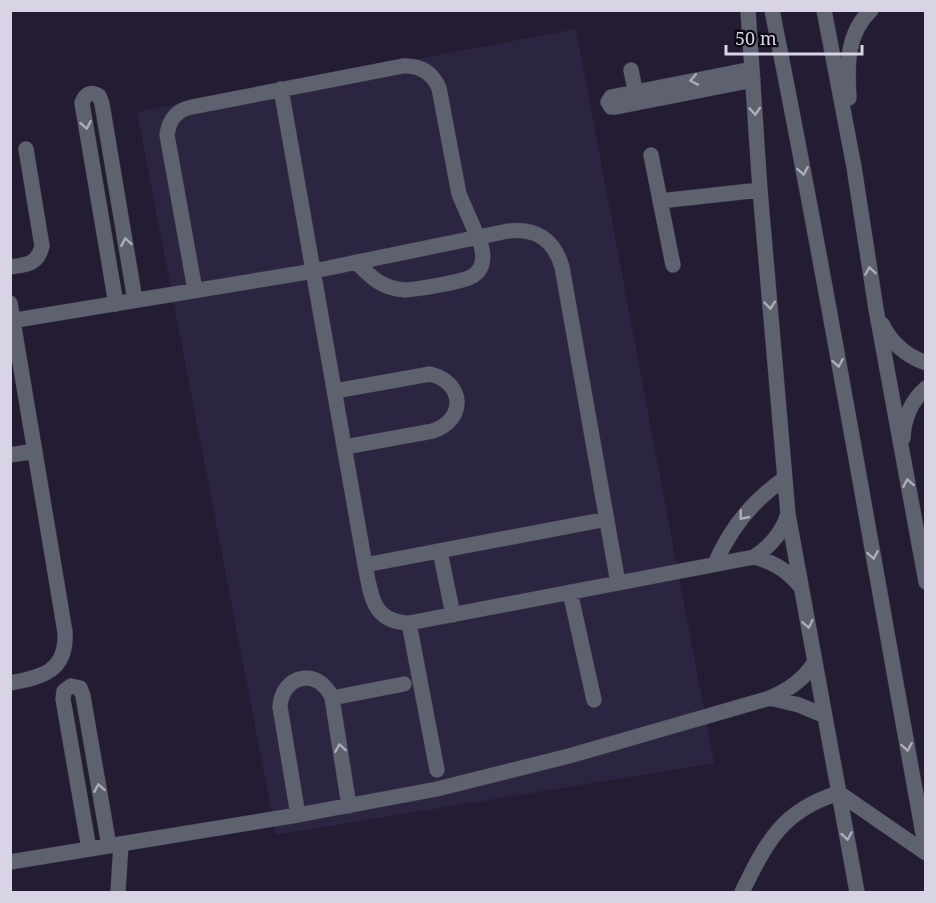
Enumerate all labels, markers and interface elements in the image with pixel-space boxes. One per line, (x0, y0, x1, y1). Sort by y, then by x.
scale bar (726, 18, 862, 56)
text: 50 m (735, 26, 777, 50)
one-way arrow (690, 73, 700, 86)
one-way arrow (748, 106, 761, 115)
one-way arrow (79, 121, 91, 130)
one-way arrow (796, 166, 809, 176)
one-way arrow (120, 238, 132, 247)
one-way arrow (865, 266, 877, 275)
one-way arrow (763, 301, 776, 310)
one-way arrow (831, 358, 844, 368)
one-way arrow (902, 479, 915, 489)
one-way arrow (739, 509, 750, 520)
one-way arrow (866, 549, 879, 559)
one-way arrow (801, 618, 814, 628)
one-way arrow (900, 741, 913, 751)
one-way arrow (334, 743, 347, 753)
one-way arrow (93, 784, 106, 794)
one-way arrow (840, 831, 853, 841)

